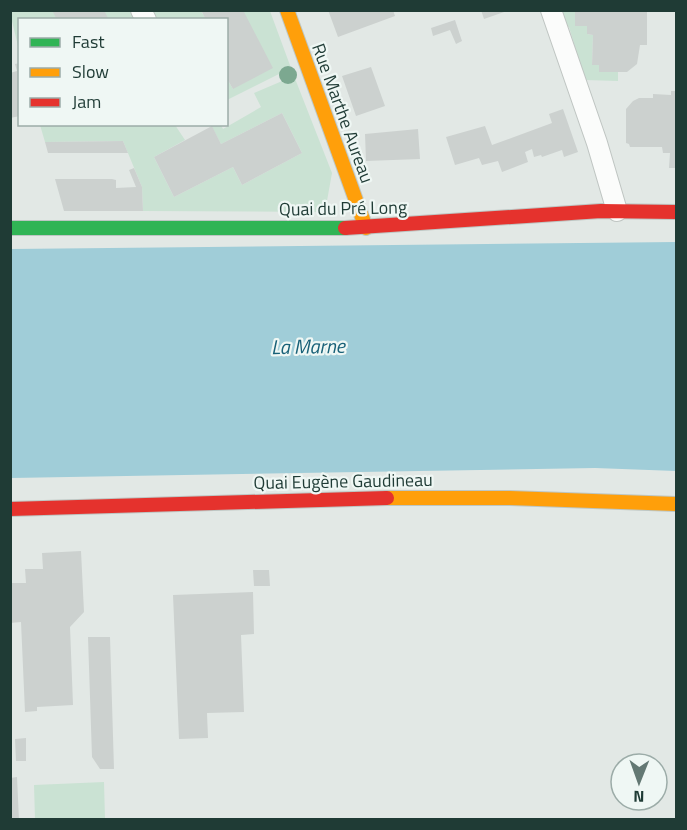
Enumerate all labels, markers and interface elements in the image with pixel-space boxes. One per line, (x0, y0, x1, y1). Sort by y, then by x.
legend (18, 18, 228, 126)
text: Fast (72, 28, 105, 55)
street label: Rue Marthe Aureau (305, 39, 381, 187)
text: Slow (72, 58, 109, 85)
text: Jam (72, 88, 101, 115)
street label: Quai du Pré Long (279, 193, 407, 223)
water label: La Marne (271, 330, 347, 362)
street label: Quai Eugène Gaudineau (253, 466, 433, 496)
north arrow (609, 752, 669, 812)
text: N (633, 785, 644, 809)

